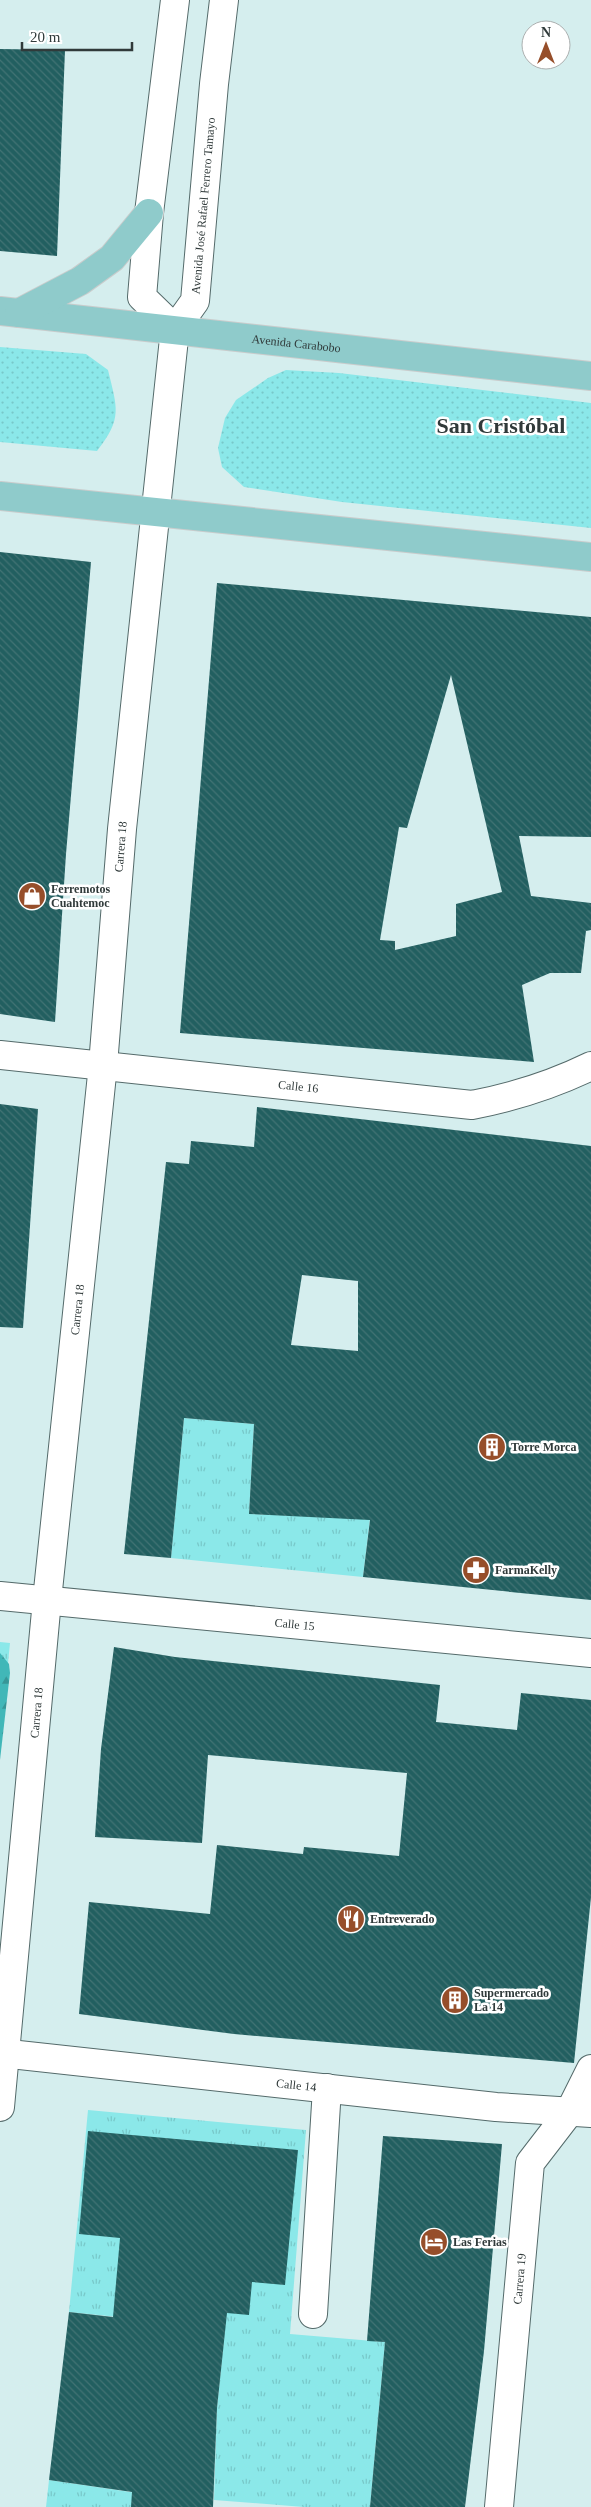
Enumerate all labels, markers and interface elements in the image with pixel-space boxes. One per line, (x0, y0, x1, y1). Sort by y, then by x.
scale bar (22, 20, 132, 52)
north arrow (521, 20, 571, 70)
text: N (541, 25, 551, 40)
text: 20 m (30, 29, 61, 45)
street label: Avenida José Rafael Ferrero Tamayo (189, 117, 218, 295)
street label: Avenida Carabobo (251, 332, 341, 355)
district label: San Cristóbal (437, 413, 565, 438)
street label: Carrera 18 (112, 821, 130, 873)
shop icon: Ferremotos Cuahtemoc (17, 881, 47, 911)
place label: Ferremotos Cuahtemoc (51, 882, 110, 910)
street label: Calle 16 (278, 1078, 319, 1096)
street label: Carrera 18 (68, 1284, 87, 1336)
building icon: Torre Morca (477, 1432, 507, 1462)
place label: Torre Morca (511, 1440, 576, 1454)
pharmacy icon: FarmaKelly (461, 1555, 491, 1585)
place label: FarmaKelly (495, 1563, 557, 1577)
street label: Calle 15 (274, 1616, 315, 1633)
street label: Carrera 18 (27, 1687, 46, 1739)
restaurant icon: Entreverado (336, 1904, 366, 1934)
place label: Entreverado (370, 1912, 434, 1926)
building icon: Supermercado La 14 (440, 1985, 470, 2015)
place label: Supermercado La 14 (474, 1986, 549, 2014)
street label: Calle 14 (275, 2076, 317, 2094)
hotel icon: Las Ferias (419, 2227, 449, 2257)
place label: Las Ferias (453, 2235, 507, 2249)
street label: Carrera 19 (510, 2253, 529, 2305)

